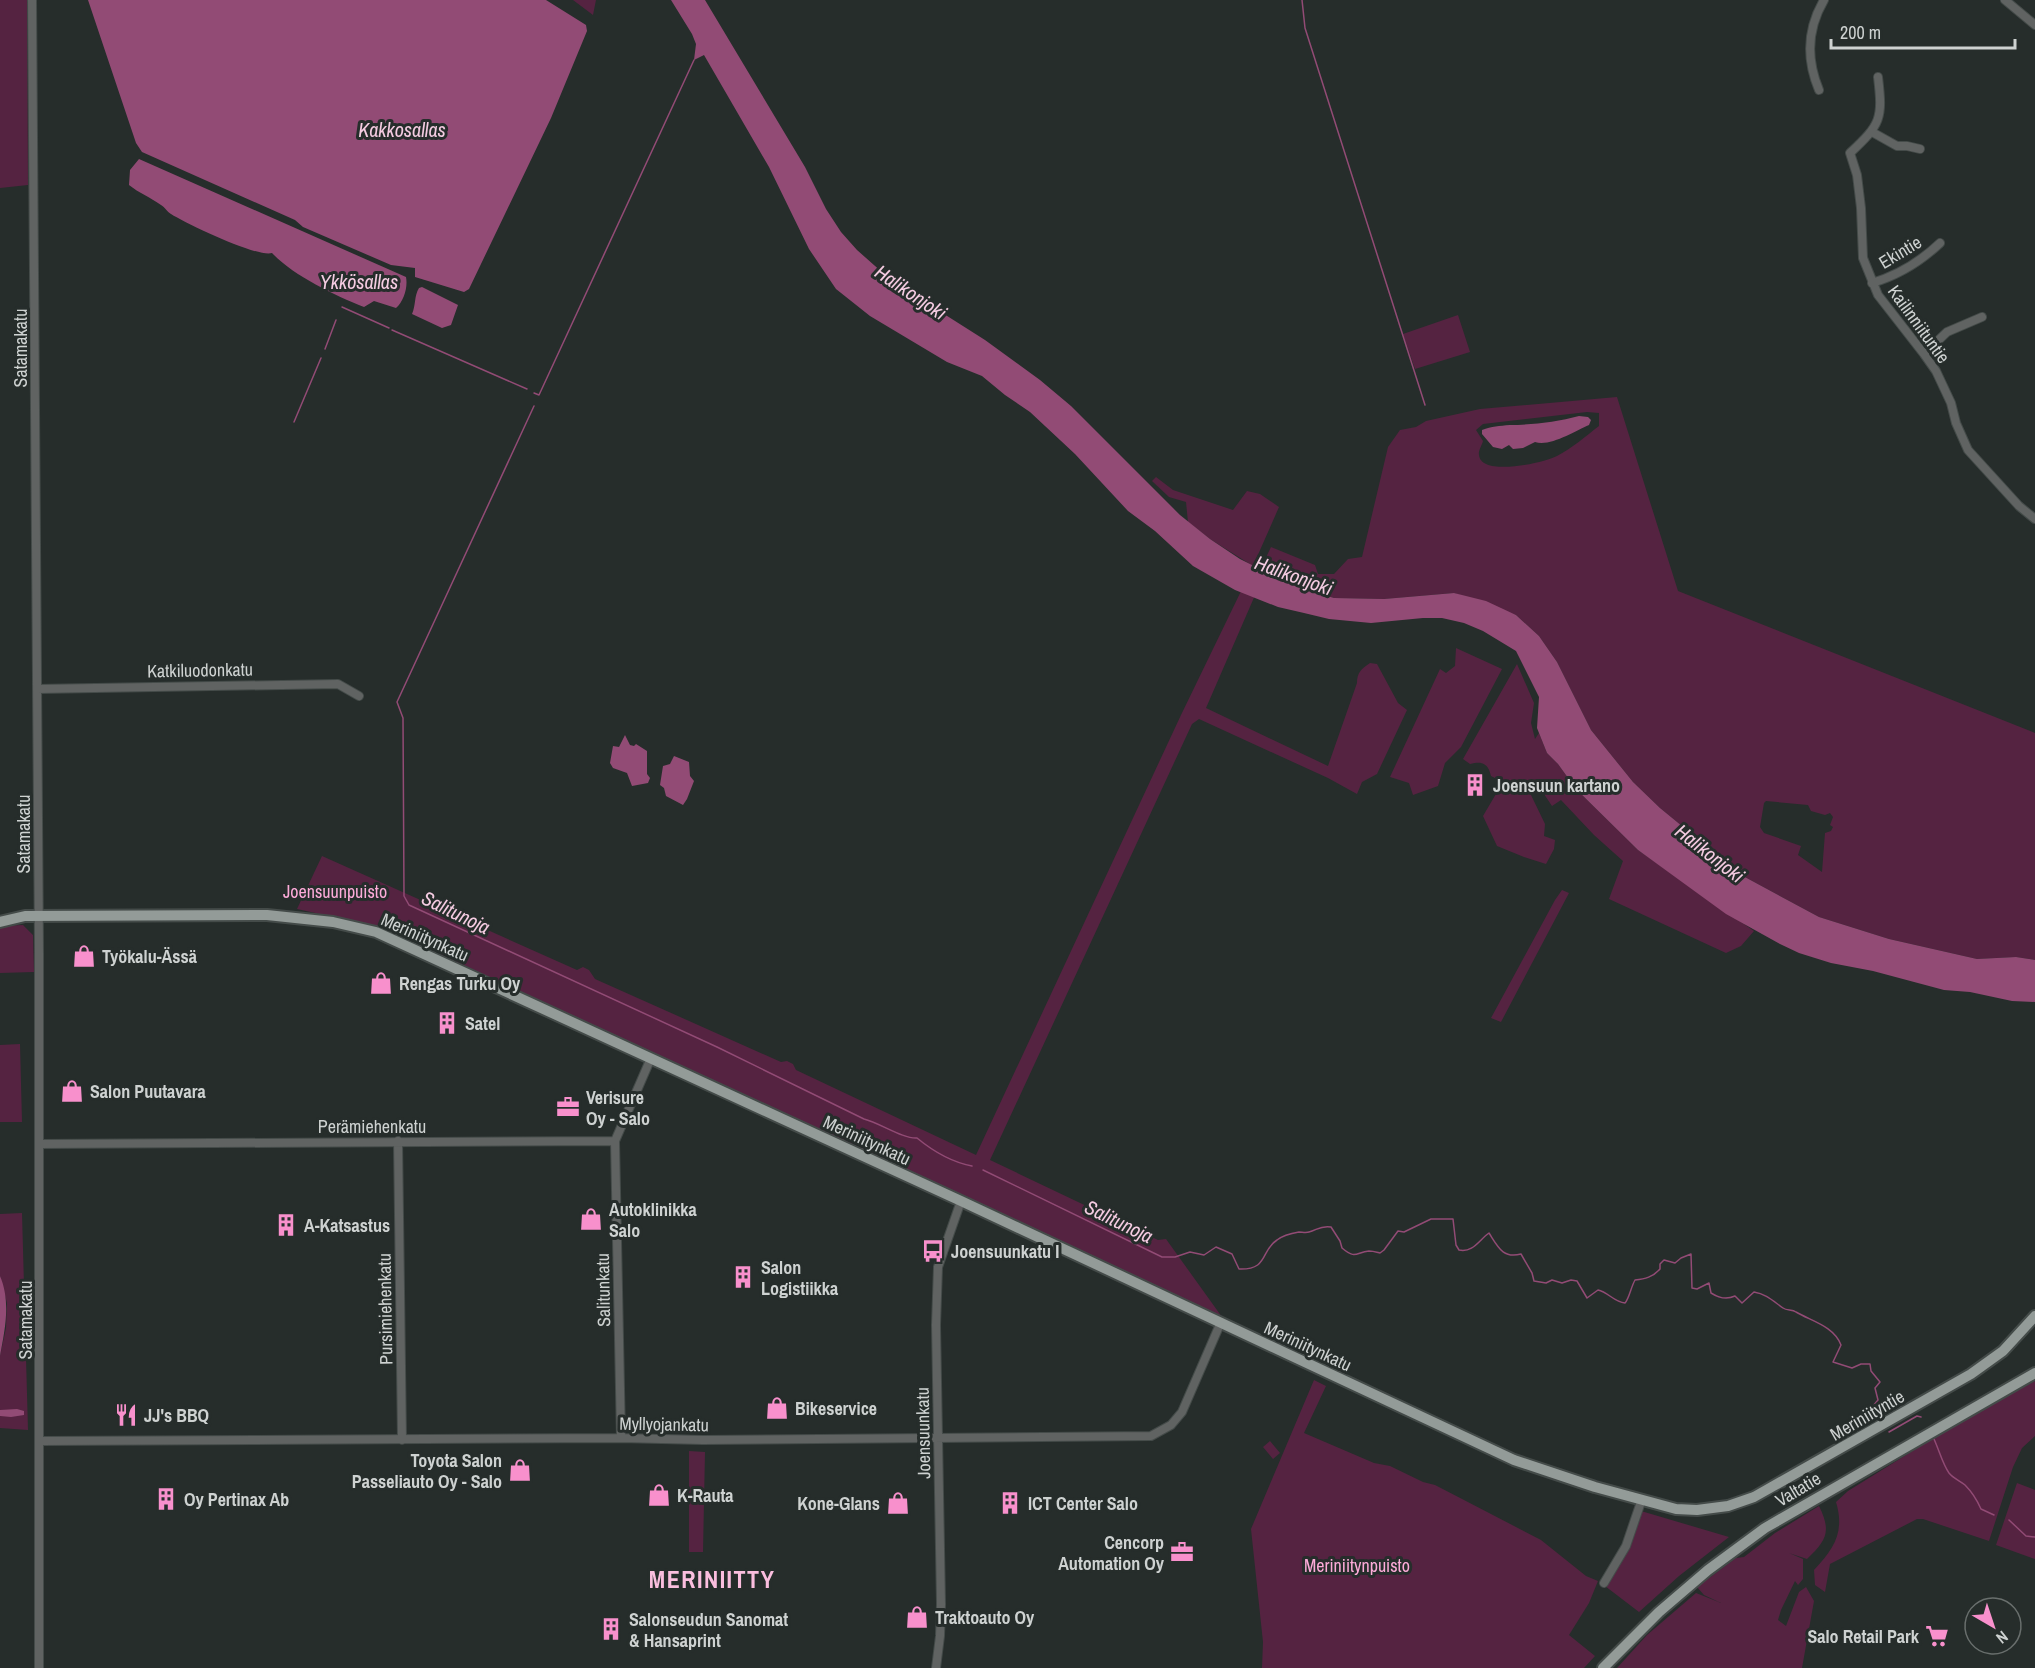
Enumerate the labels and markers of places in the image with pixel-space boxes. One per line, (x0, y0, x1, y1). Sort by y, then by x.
building icon: Joensuun kartano (1462, 772, 1488, 798)
place label: Joensuun kartano (1493, 773, 1620, 798)
shop icon: Työkalu-Ässä (71, 943, 97, 969)
place label: Työkalu-Ässä (102, 944, 198, 969)
shop icon: Rengas Turku Oy (368, 970, 394, 996)
place label: Rengas Turku Oy (399, 971, 521, 996)
building icon: Satel (434, 1010, 460, 1036)
place label: Satel (465, 1011, 500, 1036)
shop icon: Salon Puutavara (59, 1078, 85, 1104)
place label: Salon Puutavara (90, 1079, 206, 1104)
place label: Verisure Oy - Salo (586, 1085, 650, 1131)
office icon: Verisure Oy - Salo (555, 1094, 581, 1120)
place label: Autoklinikka Salo (609, 1197, 698, 1243)
shop icon: Autoklinikka Salo (578, 1206, 604, 1232)
building icon: A-Katsastus (273, 1212, 299, 1238)
place label: A-Katsastus (304, 1213, 390, 1238)
bus stop icon: Joensuunkatu I (920, 1238, 946, 1264)
place label: Joensuunkatu I (951, 1239, 1059, 1264)
place label: Salon Logistiikka (761, 1255, 839, 1301)
building icon: Salon Logistiikka (730, 1264, 756, 1290)
shop icon: Bikeservice (764, 1395, 790, 1421)
place label: Bikeservice (795, 1396, 877, 1421)
restaurant icon: JJ's BBQ (113, 1402, 139, 1428)
place label: JJ's BBQ (144, 1403, 209, 1428)
place label: Toyota Salon Passeliauto Oy - Salo (352, 1448, 502, 1494)
shop icon: Toyota Salon Passeliauto Oy - Salo (507, 1457, 533, 1483)
shop icon: K-Rauta (646, 1482, 672, 1508)
place label: K-Rauta (677, 1483, 734, 1508)
building icon: Oy Pertinax Ab (153, 1486, 179, 1512)
place label: Oy Pertinax Ab (184, 1487, 289, 1512)
shop icon: Kone-Glans (885, 1490, 911, 1516)
building icon: ICT Center Salo (997, 1490, 1023, 1516)
place label: Kone-Glans (797, 1491, 880, 1516)
place label: ICT Center Salo (1028, 1491, 1138, 1516)
place label: Cencorp Automation Oy (1058, 1530, 1165, 1576)
office icon: Cencorp Automation Oy (1169, 1539, 1195, 1565)
shop icon: Traktoauto Oy (904, 1604, 930, 1630)
place label: Traktoauto Oy (935, 1605, 1035, 1630)
place label: Salonseudun Sanomat & Hansaprint (629, 1607, 788, 1653)
building icon: Salonseudun Sanomat & Hansaprint (598, 1616, 624, 1642)
supermarket icon: Salo Retail Park (1924, 1623, 1950, 1649)
place label: Salo Retail Park (1807, 1624, 1920, 1649)

